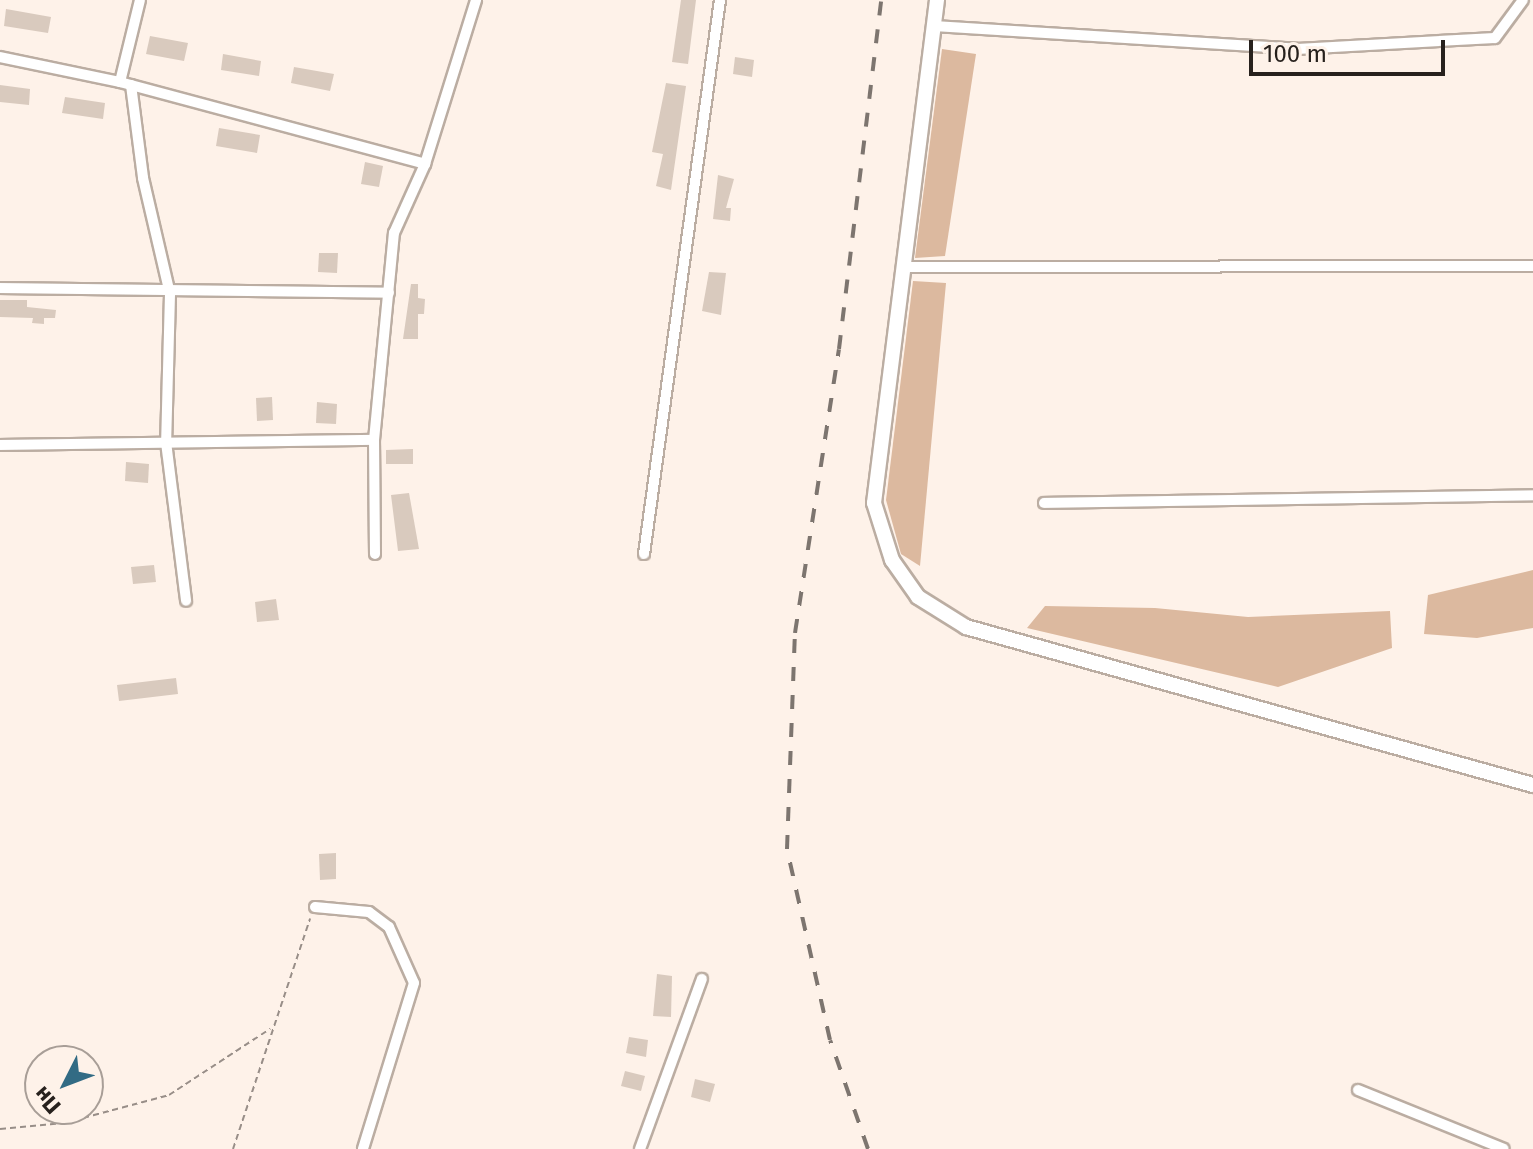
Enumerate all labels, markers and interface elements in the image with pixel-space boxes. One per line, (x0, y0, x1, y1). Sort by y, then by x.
scale bar (1253, 24, 1449, 74)
text: 100 m (1263, 40, 1327, 68)
north arrow (24, 1045, 104, 1125)
text: Пн (28, 1081, 67, 1119)

